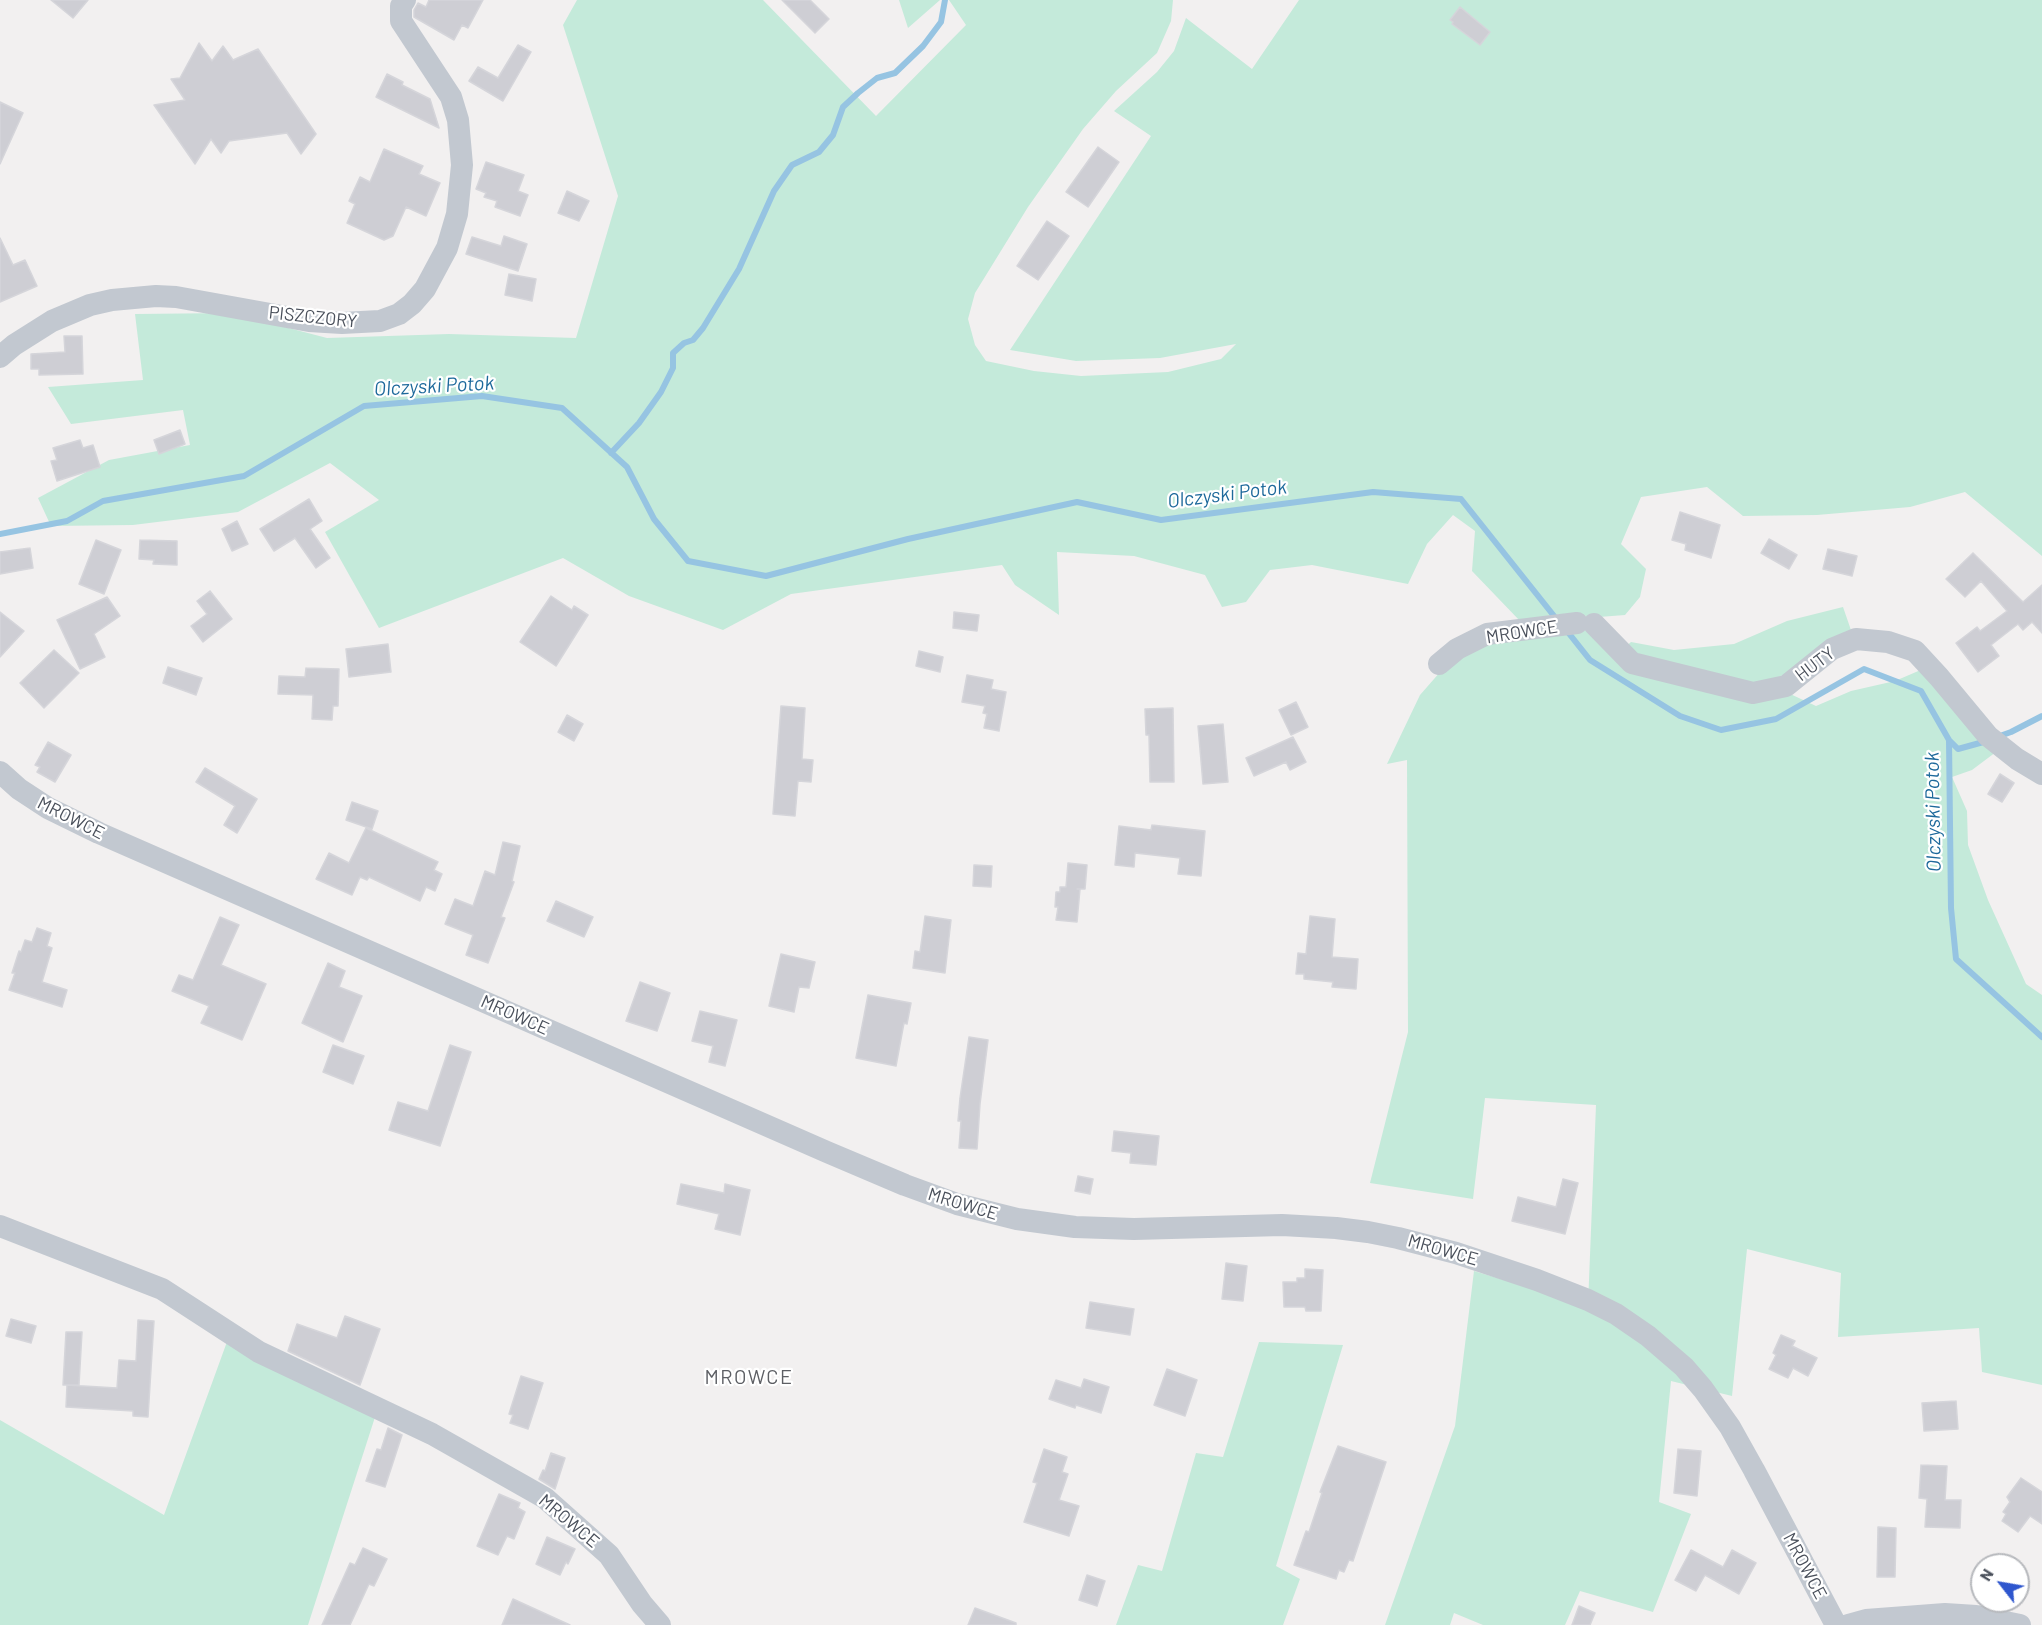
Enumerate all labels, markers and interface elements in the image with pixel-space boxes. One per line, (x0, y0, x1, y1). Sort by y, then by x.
street label: PISZCZORY (268, 302, 358, 332)
water label: Olczyski Potok (373, 371, 495, 401)
water label: Olczyski Potok (1166, 475, 1288, 513)
street label: MROWCE (1485, 616, 1559, 648)
street label: HUTY (1791, 642, 1839, 686)
water label: Olczyski Potok (1920, 752, 1946, 872)
street label: MROWCE (34, 792, 108, 844)
street label: MROWCE (478, 990, 552, 1040)
street label: MROWCE (925, 1183, 1001, 1225)
street label: MROWCE (1405, 1230, 1481, 1270)
district label: MROWCE (704, 1365, 794, 1389)
street label: MROWCE (534, 1490, 604, 1552)
street label: MROWCE (1779, 1529, 1831, 1603)
north arrow (1970, 1553, 2030, 1613)
text: N (1975, 1565, 1997, 1584)

